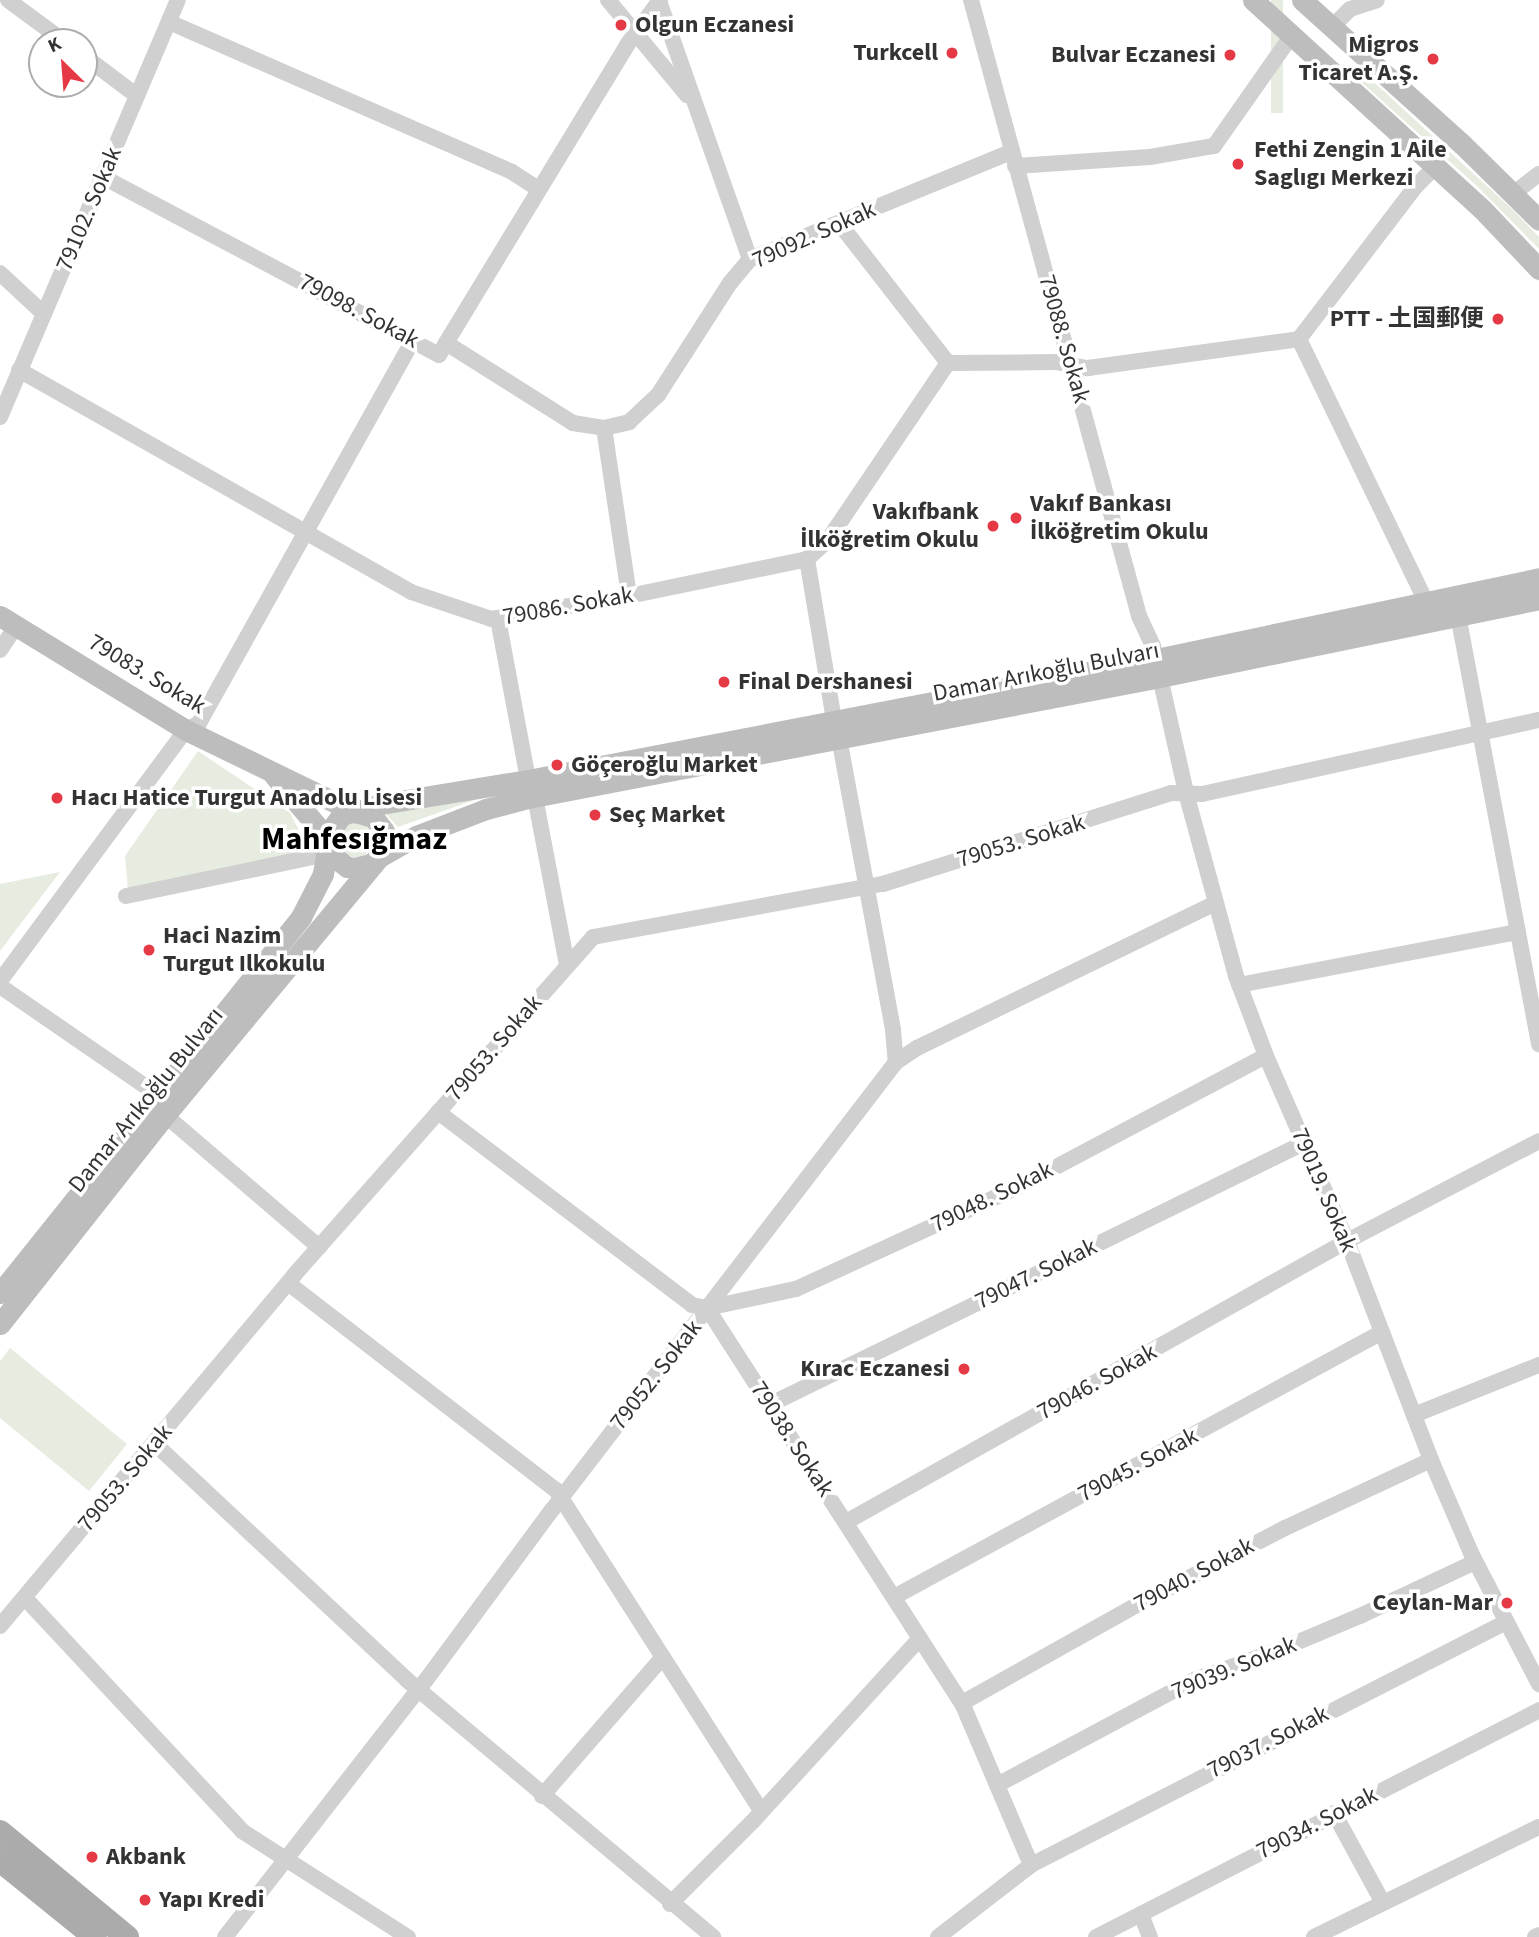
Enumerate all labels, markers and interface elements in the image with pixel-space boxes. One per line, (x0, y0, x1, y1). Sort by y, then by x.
place label: Olgun Eczanesi (635, 11, 794, 39)
marker: Olgun Eczanesi (613, 17, 629, 33)
north arrow (28, 28, 98, 98)
text: K (44, 31, 66, 60)
place label: Migros Ticaret A.Ş. (1298, 31, 1419, 87)
place label: Turkcell (853, 39, 938, 67)
place label: Bulvar Eczanesi (1051, 41, 1216, 69)
marker: Turkcell (944, 45, 960, 61)
marker: Bulvar Eczanesi (1222, 47, 1238, 63)
marker: Migros Ticaret A.Ş. (1425, 51, 1441, 67)
place label: Fethi Zengin 1 Aile Saglıgı Merkezi (1254, 136, 1447, 192)
street label: 79102. Sokak (50, 143, 128, 275)
marker: Fethi Zengin 1 Aile Saglıgı Merkezi (1228, 154, 1248, 174)
street label: 79092. Sokak (748, 195, 880, 275)
street label: 79098. Sokak (294, 267, 424, 355)
street label: 79088. Sokak (1032, 272, 1096, 406)
place label: PTT - 土国郵便 (1330, 305, 1484, 333)
marker: PTT - 土国郵便 (1490, 311, 1506, 327)
place label: Vakıf Bankası İlköğretim Okulu (1030, 490, 1209, 546)
place label: Vakıfbank İlköğretim Okulu (800, 498, 979, 554)
marker: Vakıf Bankası İlköğretim Okulu (1008, 510, 1024, 526)
marker: Vakıfbank İlköğretim Okulu (985, 518, 1001, 534)
street label: 79086. Sokak (501, 580, 635, 632)
street label: 79083. Sokak (83, 628, 211, 720)
street label: Damar Arıkoğlu Bulvarı (930, 636, 1162, 708)
place label: Final Dershanesi (738, 668, 913, 696)
marker: Final Dershanesi (716, 674, 732, 690)
place label: Göçeroğlu Market (571, 751, 758, 779)
marker: Göçeroğlu Market (549, 757, 565, 773)
place label: Hacı Hatice Turgut Anadolu Lisesi (71, 784, 422, 812)
marker: Hacı Hatice Turgut Anadolu Lisesi (49, 790, 65, 806)
place label: Seç Market (609, 801, 725, 829)
marker: Seç Market (587, 807, 603, 823)
street label: 79053. Sokak (954, 808, 1088, 874)
district label: Mahfesığmaz (261, 820, 447, 858)
place label: Haci Nazim Turgut Ilkokulu (163, 922, 325, 978)
marker: Haci Nazim Turgut Ilkokulu (141, 942, 157, 958)
street label: 79053. Sokak (440, 989, 548, 1107)
street label: Damar Arıkoğlu Bulvarı (62, 1002, 230, 1198)
street label: 79019. Sokak (1285, 1124, 1363, 1256)
street label: 79048. Sokak (926, 1155, 1058, 1239)
street label: 79047. Sokak (970, 1232, 1102, 1316)
street label: 79052. Sokak (604, 1314, 708, 1436)
street label: 79046. Sokak (1032, 1337, 1162, 1427)
place label: Kırac Eczanesi (800, 1355, 950, 1383)
marker: Kırac Eczanesi (956, 1361, 972, 1377)
street label: 79038. Sokak (744, 1376, 840, 1502)
street label: 79053. Sokak (72, 1418, 178, 1538)
street label: 79045. Sokak (1073, 1421, 1203, 1509)
street label: 79040. Sokak (1129, 1531, 1259, 1619)
place label: Ceylan-Mar (1373, 1589, 1493, 1617)
marker: Ceylan-Mar (1499, 1595, 1515, 1611)
street label: 79039. Sokak (1167, 1630, 1301, 1706)
street label: 79037. Sokak (1203, 1699, 1333, 1785)
street label: 79034. Sokak (1252, 1780, 1382, 1866)
place label: Akbank (106, 1843, 186, 1871)
marker: Akbank (84, 1849, 100, 1865)
place label: Yapı Kredi (159, 1886, 264, 1914)
marker: Yapı Kredi (137, 1892, 153, 1908)

